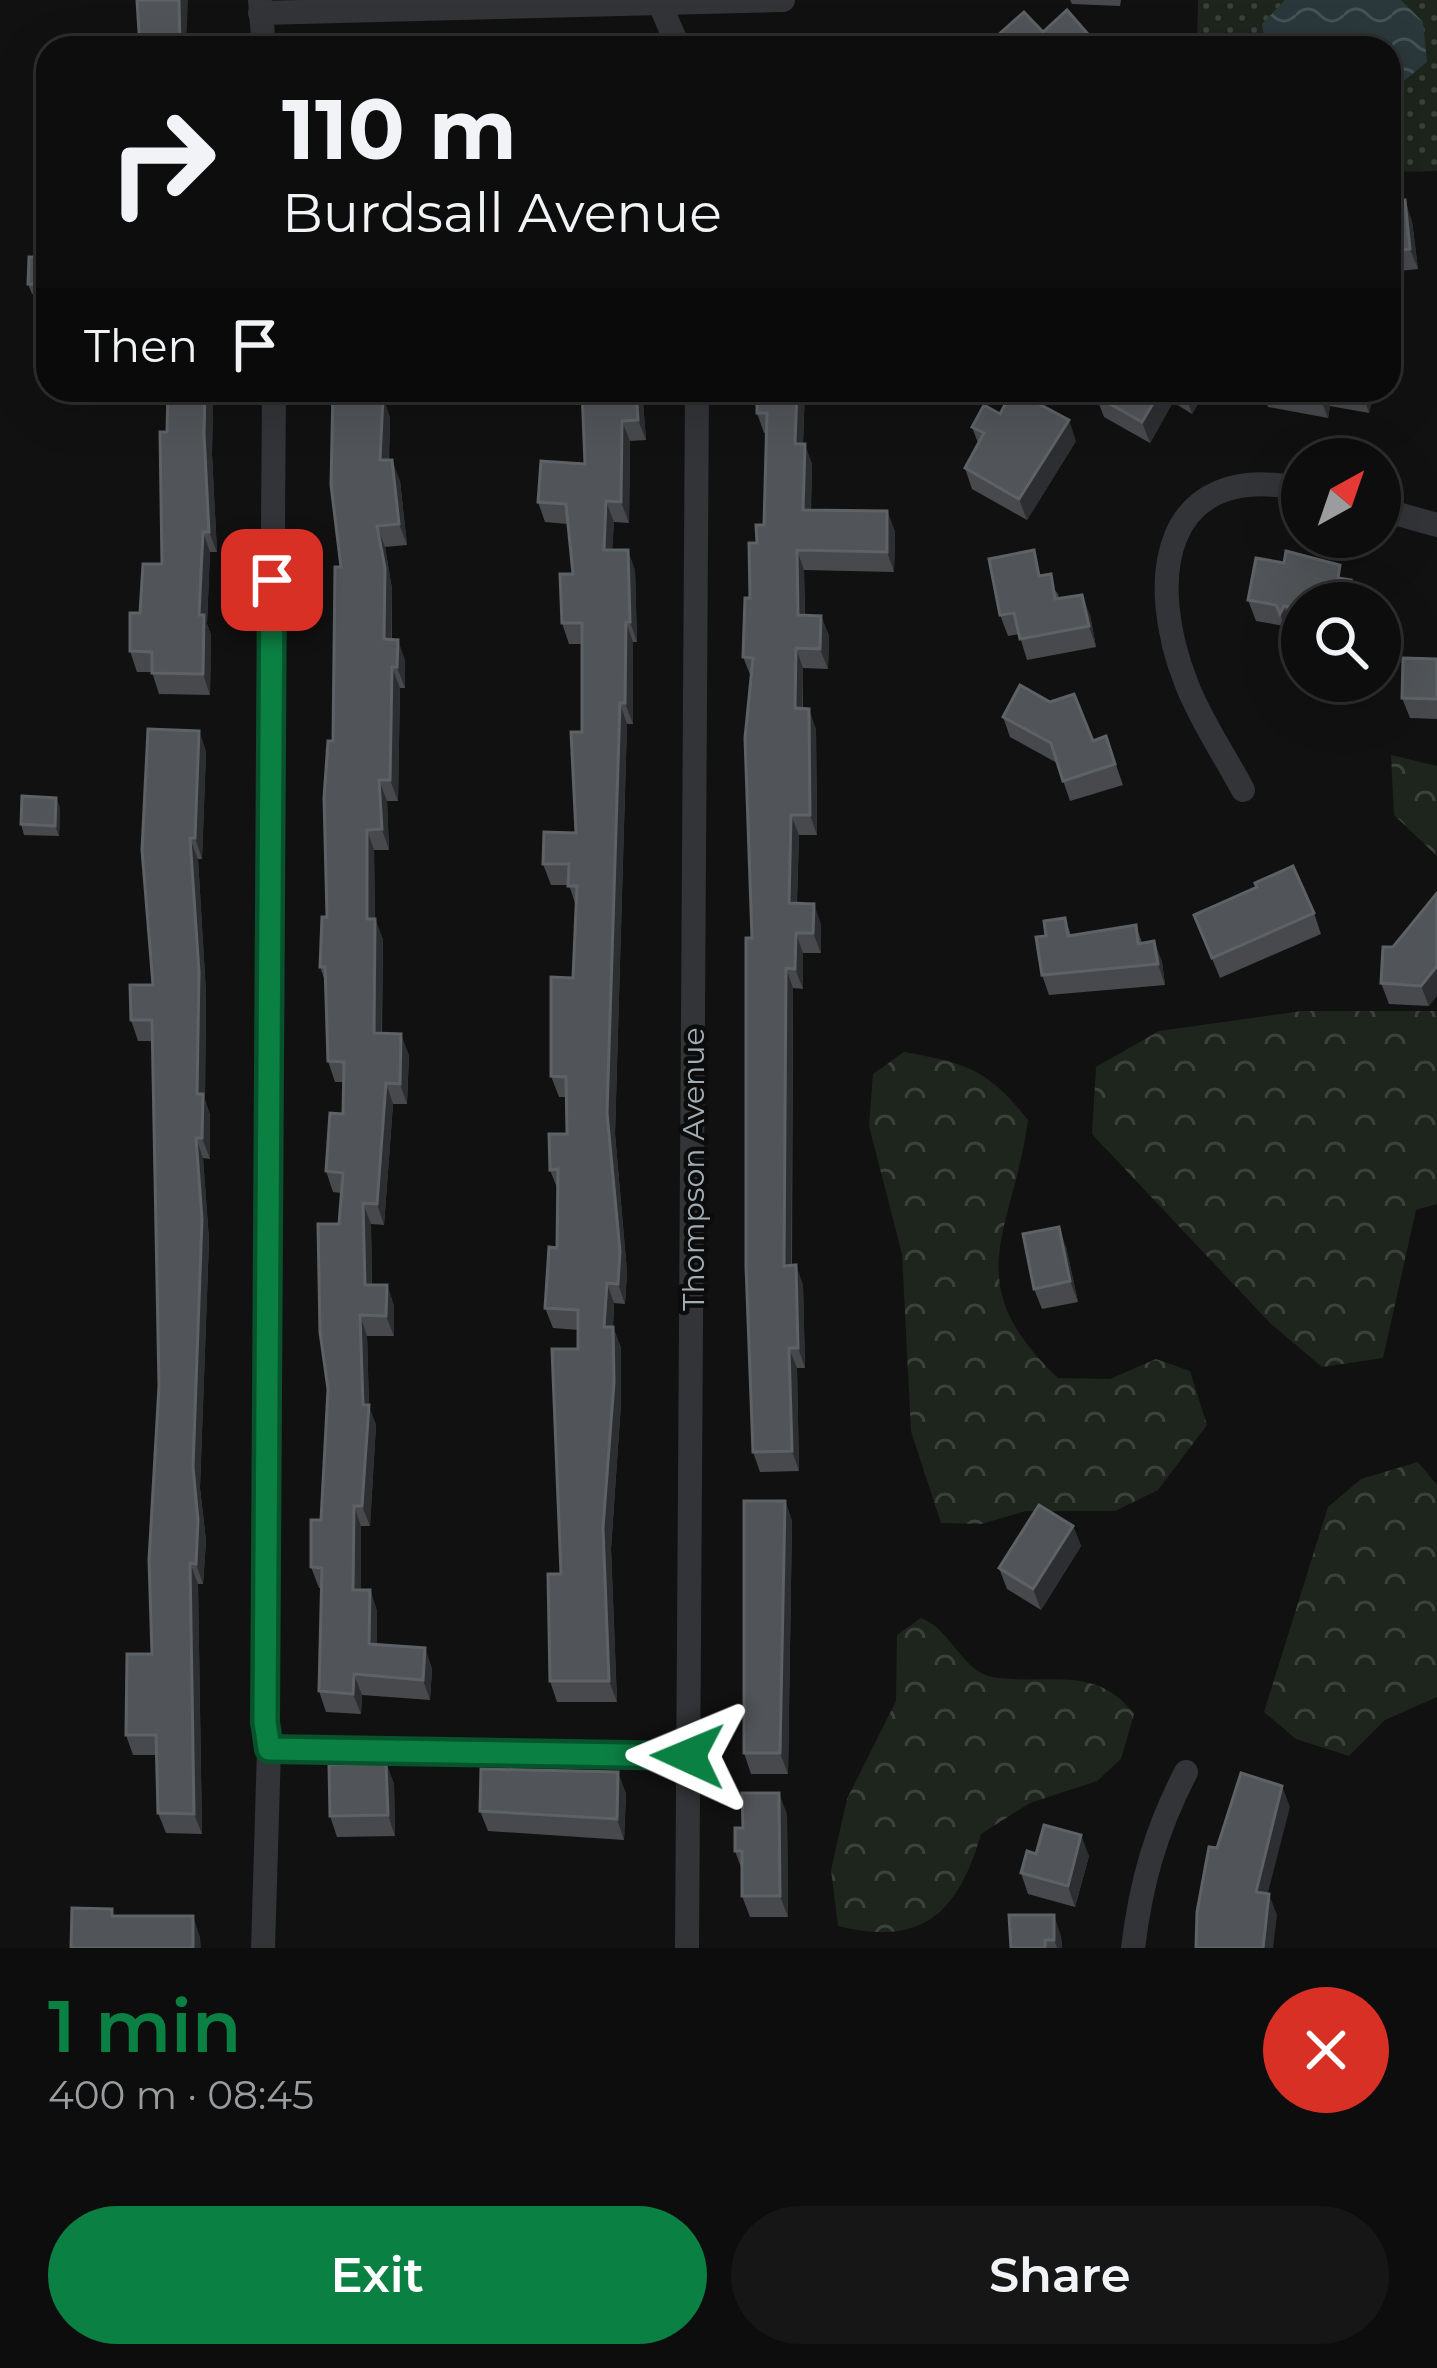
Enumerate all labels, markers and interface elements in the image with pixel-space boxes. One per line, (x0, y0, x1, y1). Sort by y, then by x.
text: 110 m (282, 78, 517, 180)
icon: right (84, 84, 240, 240)
text: Burdsall Avenue (282, 180, 722, 246)
icon: arrive (222, 312, 288, 378)
text: Then (84, 318, 198, 373)
north arrow (1281, 438, 1401, 558)
map controls (1281, 438, 1401, 702)
pin (221, 529, 323, 631)
icon: arrive (239, 547, 305, 613)
button: search (1281, 582, 1401, 702)
street label: Thompson Avenue (675, 1027, 712, 1311)
position arrow (625, 1693, 751, 1819)
text: 1 min (48, 1982, 241, 2070)
button: close (1263, 1987, 1389, 2113)
text: 400 m · 08:45 (48, 2071, 314, 2119)
button: Exit (48, 2206, 707, 2344)
button: Share (731, 2206, 1389, 2344)

